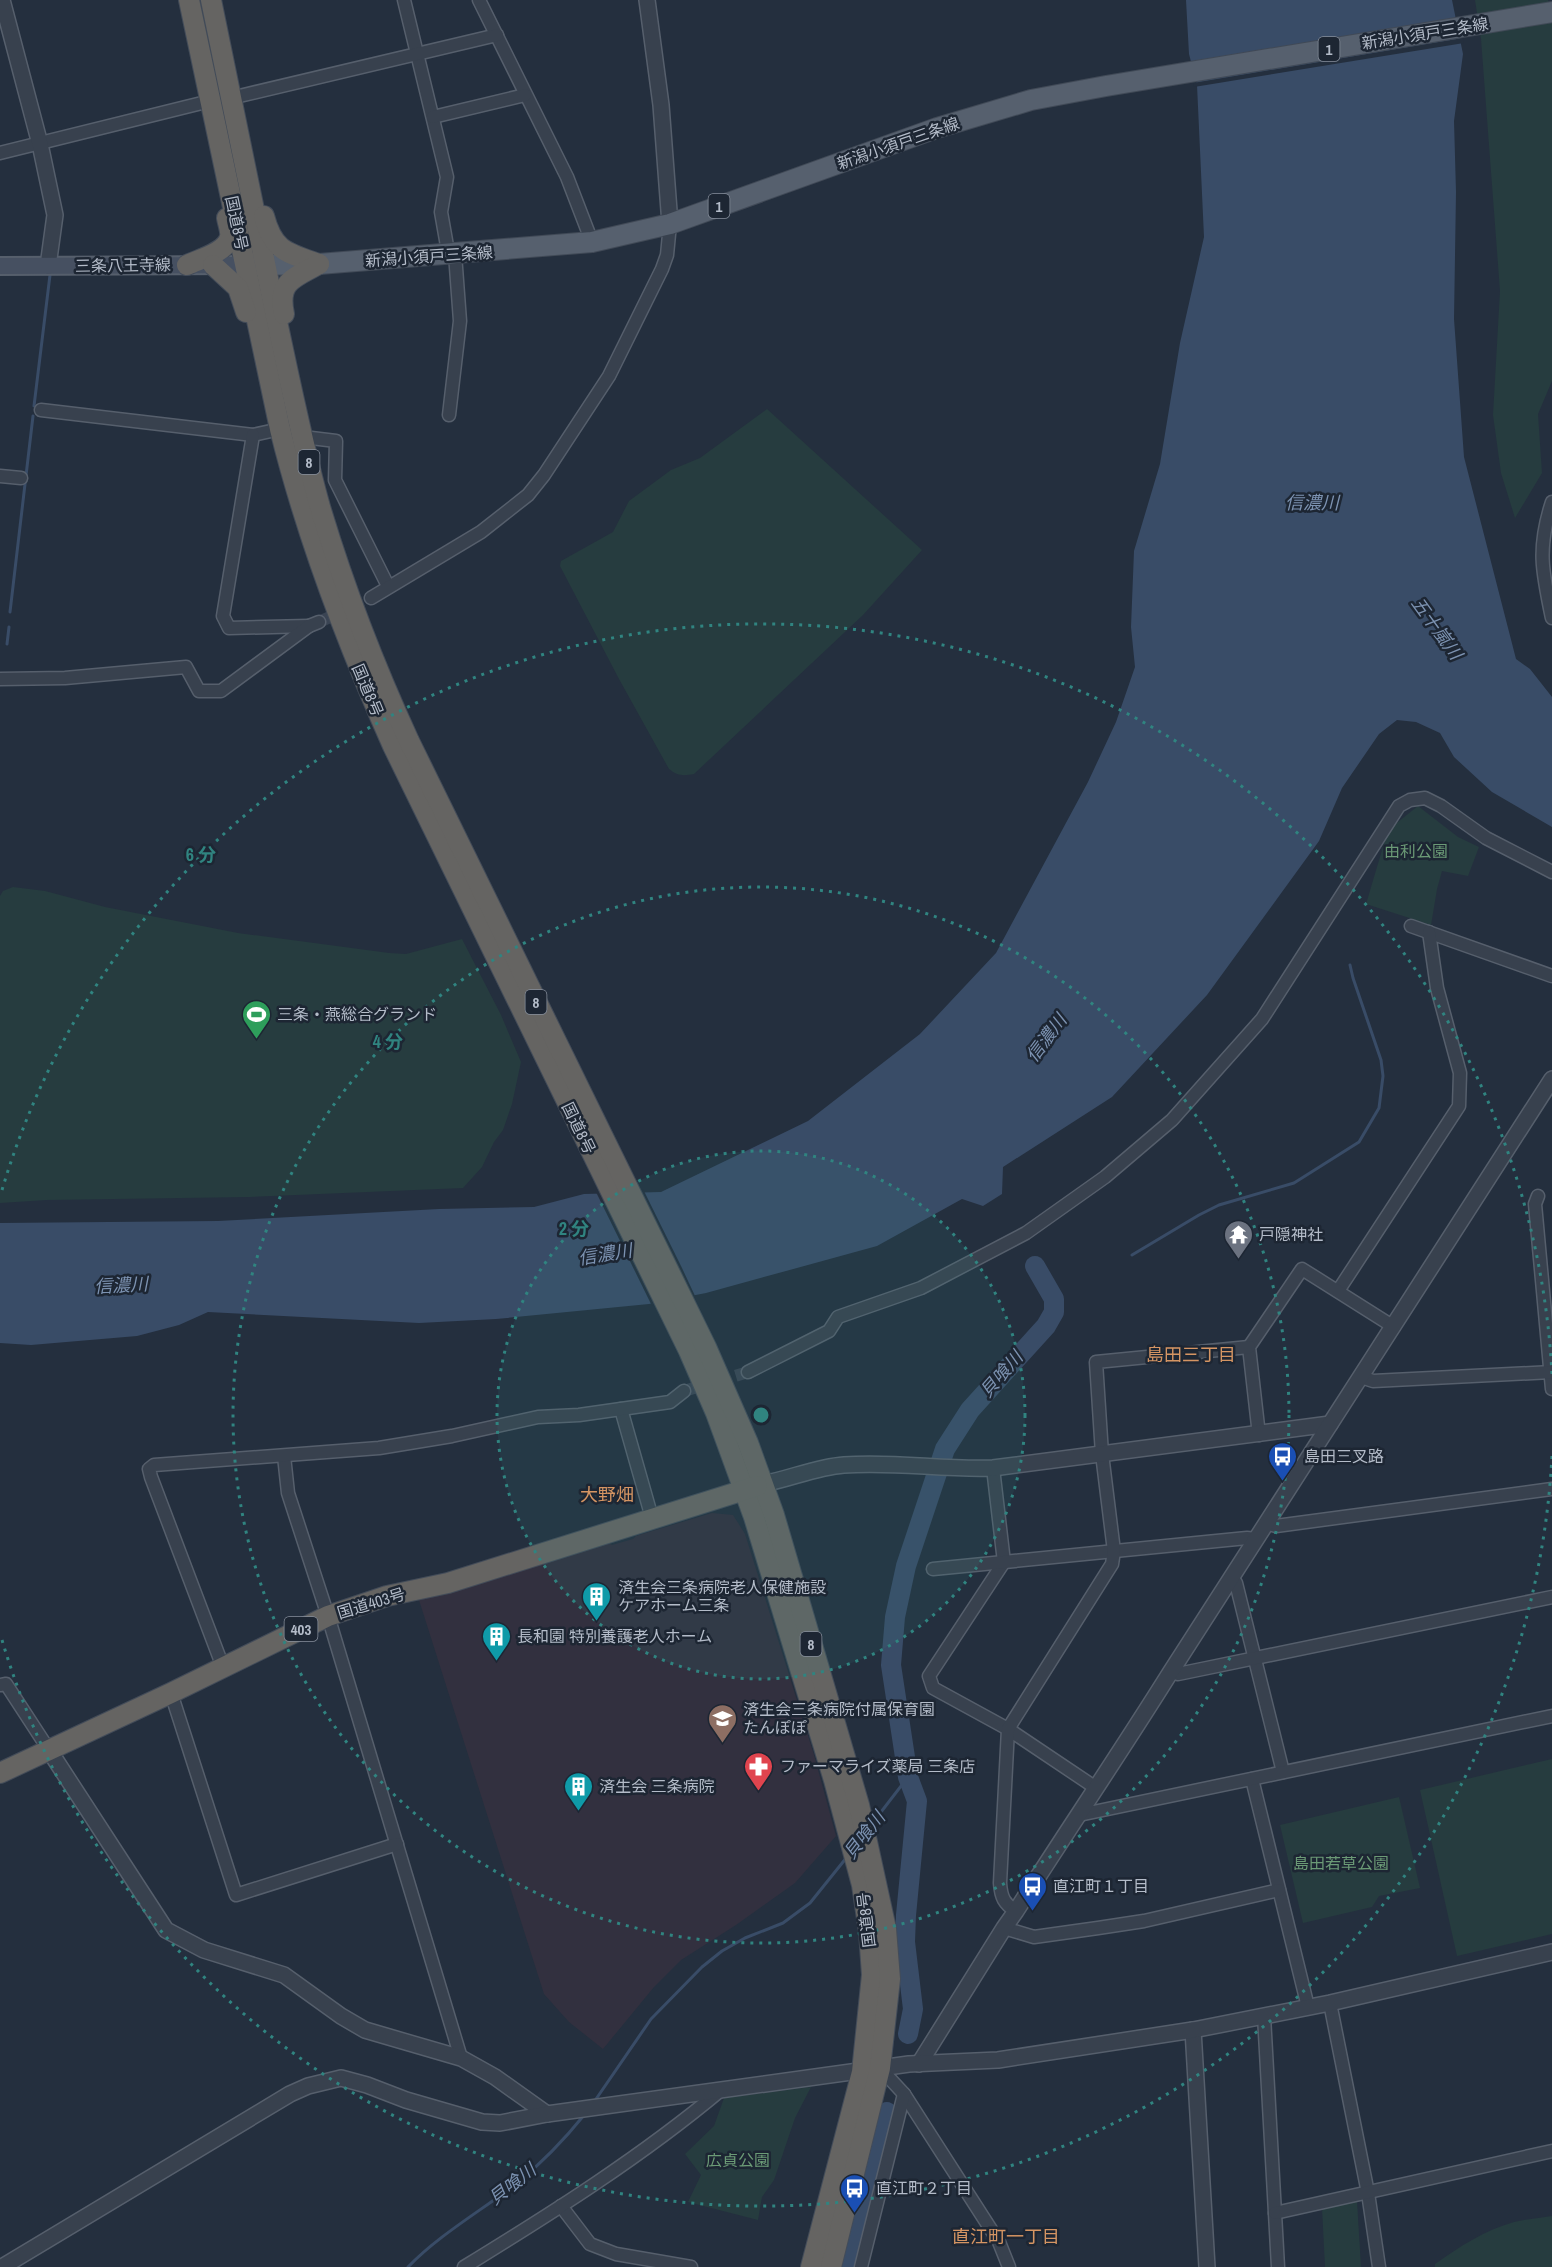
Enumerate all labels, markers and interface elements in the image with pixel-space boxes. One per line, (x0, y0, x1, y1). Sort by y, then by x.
street label: 新潟小須戸三条線 (1360, 12, 1490, 54)
road number: 1 (1318, 37, 1340, 61)
street label: 新潟小須戸三条線 (834, 112, 962, 174)
street label: 国道8号 (220, 194, 254, 252)
road number: 1 (708, 194, 730, 218)
street label: 新潟小須戸三条線 (364, 241, 494, 271)
street label: 三条八王寺線 (75, 253, 171, 277)
road number: 8 (298, 450, 320, 474)
water label: 信濃川 (1285, 490, 1341, 515)
water label: 五十嵐川 (1406, 592, 1469, 666)
street label: 国道8号 (347, 660, 389, 720)
park label: 由利公園 (1384, 840, 1448, 862)
text: 6 分 (186, 842, 216, 867)
road number: 8 (526, 990, 546, 1014)
sports icon: 三条・燕総合グランド (240, 998, 272, 1040)
place label: 三条・燕総合グランド (277, 1003, 437, 1025)
water label: 信濃川 (1020, 1007, 1073, 1067)
text: 4 分 (373, 1029, 403, 1054)
street label: 国道8号 (557, 1098, 601, 1158)
text: 2 分 (559, 1216, 589, 1241)
temple icon: 戸隠神社 (1222, 1218, 1254, 1260)
place label: 戸隠神社 (1259, 1223, 1323, 1245)
water label: 信濃川 (576, 1237, 636, 1271)
water label: 信濃川 (93, 1271, 151, 1299)
district label: 島田三丁目 (1146, 1342, 1236, 1367)
water label: 貝喰川 (974, 1344, 1029, 1403)
centre of rings (751, 1405, 771, 1425)
bus stop icon: 島田三叉路 (1267, 1440, 1299, 1482)
place label: 島田三叉路 (1304, 1445, 1384, 1467)
district label: 大野畑 (580, 1482, 634, 1507)
place label: 済生会三条病院老人保健施設 ケアホーム三条 (618, 1576, 826, 1616)
building icon: 済生会三条病院老人保健施設 ケアホーム三条 (581, 1580, 613, 1622)
street label: 国道403号 (334, 1582, 408, 1624)
road number: 403 (284, 1617, 318, 1641)
building icon: 長和園 特別養護老人ホーム (480, 1620, 512, 1662)
place label: 長和園 特別養護老人ホーム (517, 1625, 712, 1647)
road number: 8 (800, 1632, 822, 1656)
place label: 済生会三条病院付属保育園 たんぽぽ (743, 1698, 935, 1738)
school or university icon: 済生会三条病院付属保育園 たんぽぽ (706, 1702, 738, 1744)
pharmacy icon: ファーマライズ薬局 三条店 (743, 1750, 775, 1792)
place label: ファーマライズ薬局 三条店 (780, 1755, 975, 1777)
building icon: 済生会 三条病院 (562, 1770, 594, 1812)
place label: 済生会 三条病院 (599, 1775, 715, 1797)
water label: 貝喰川 (838, 1804, 892, 1864)
park label: 島田若草公園 (1293, 1852, 1389, 1874)
bus stop icon: 直江町１丁目 (1016, 1870, 1048, 1912)
place label: 直江町１丁目 (1053, 1875, 1149, 1897)
street label: 国道8号 (852, 1891, 880, 1949)
park label: 広貞公園 (706, 2149, 770, 2171)
water label: 貝喰川 (483, 2156, 543, 2210)
bus stop icon: 直江町２丁目 (839, 2172, 871, 2214)
place label: 直江町２丁目 (876, 2177, 972, 2199)
district label: 直江町一丁目 (952, 2224, 1060, 2249)

